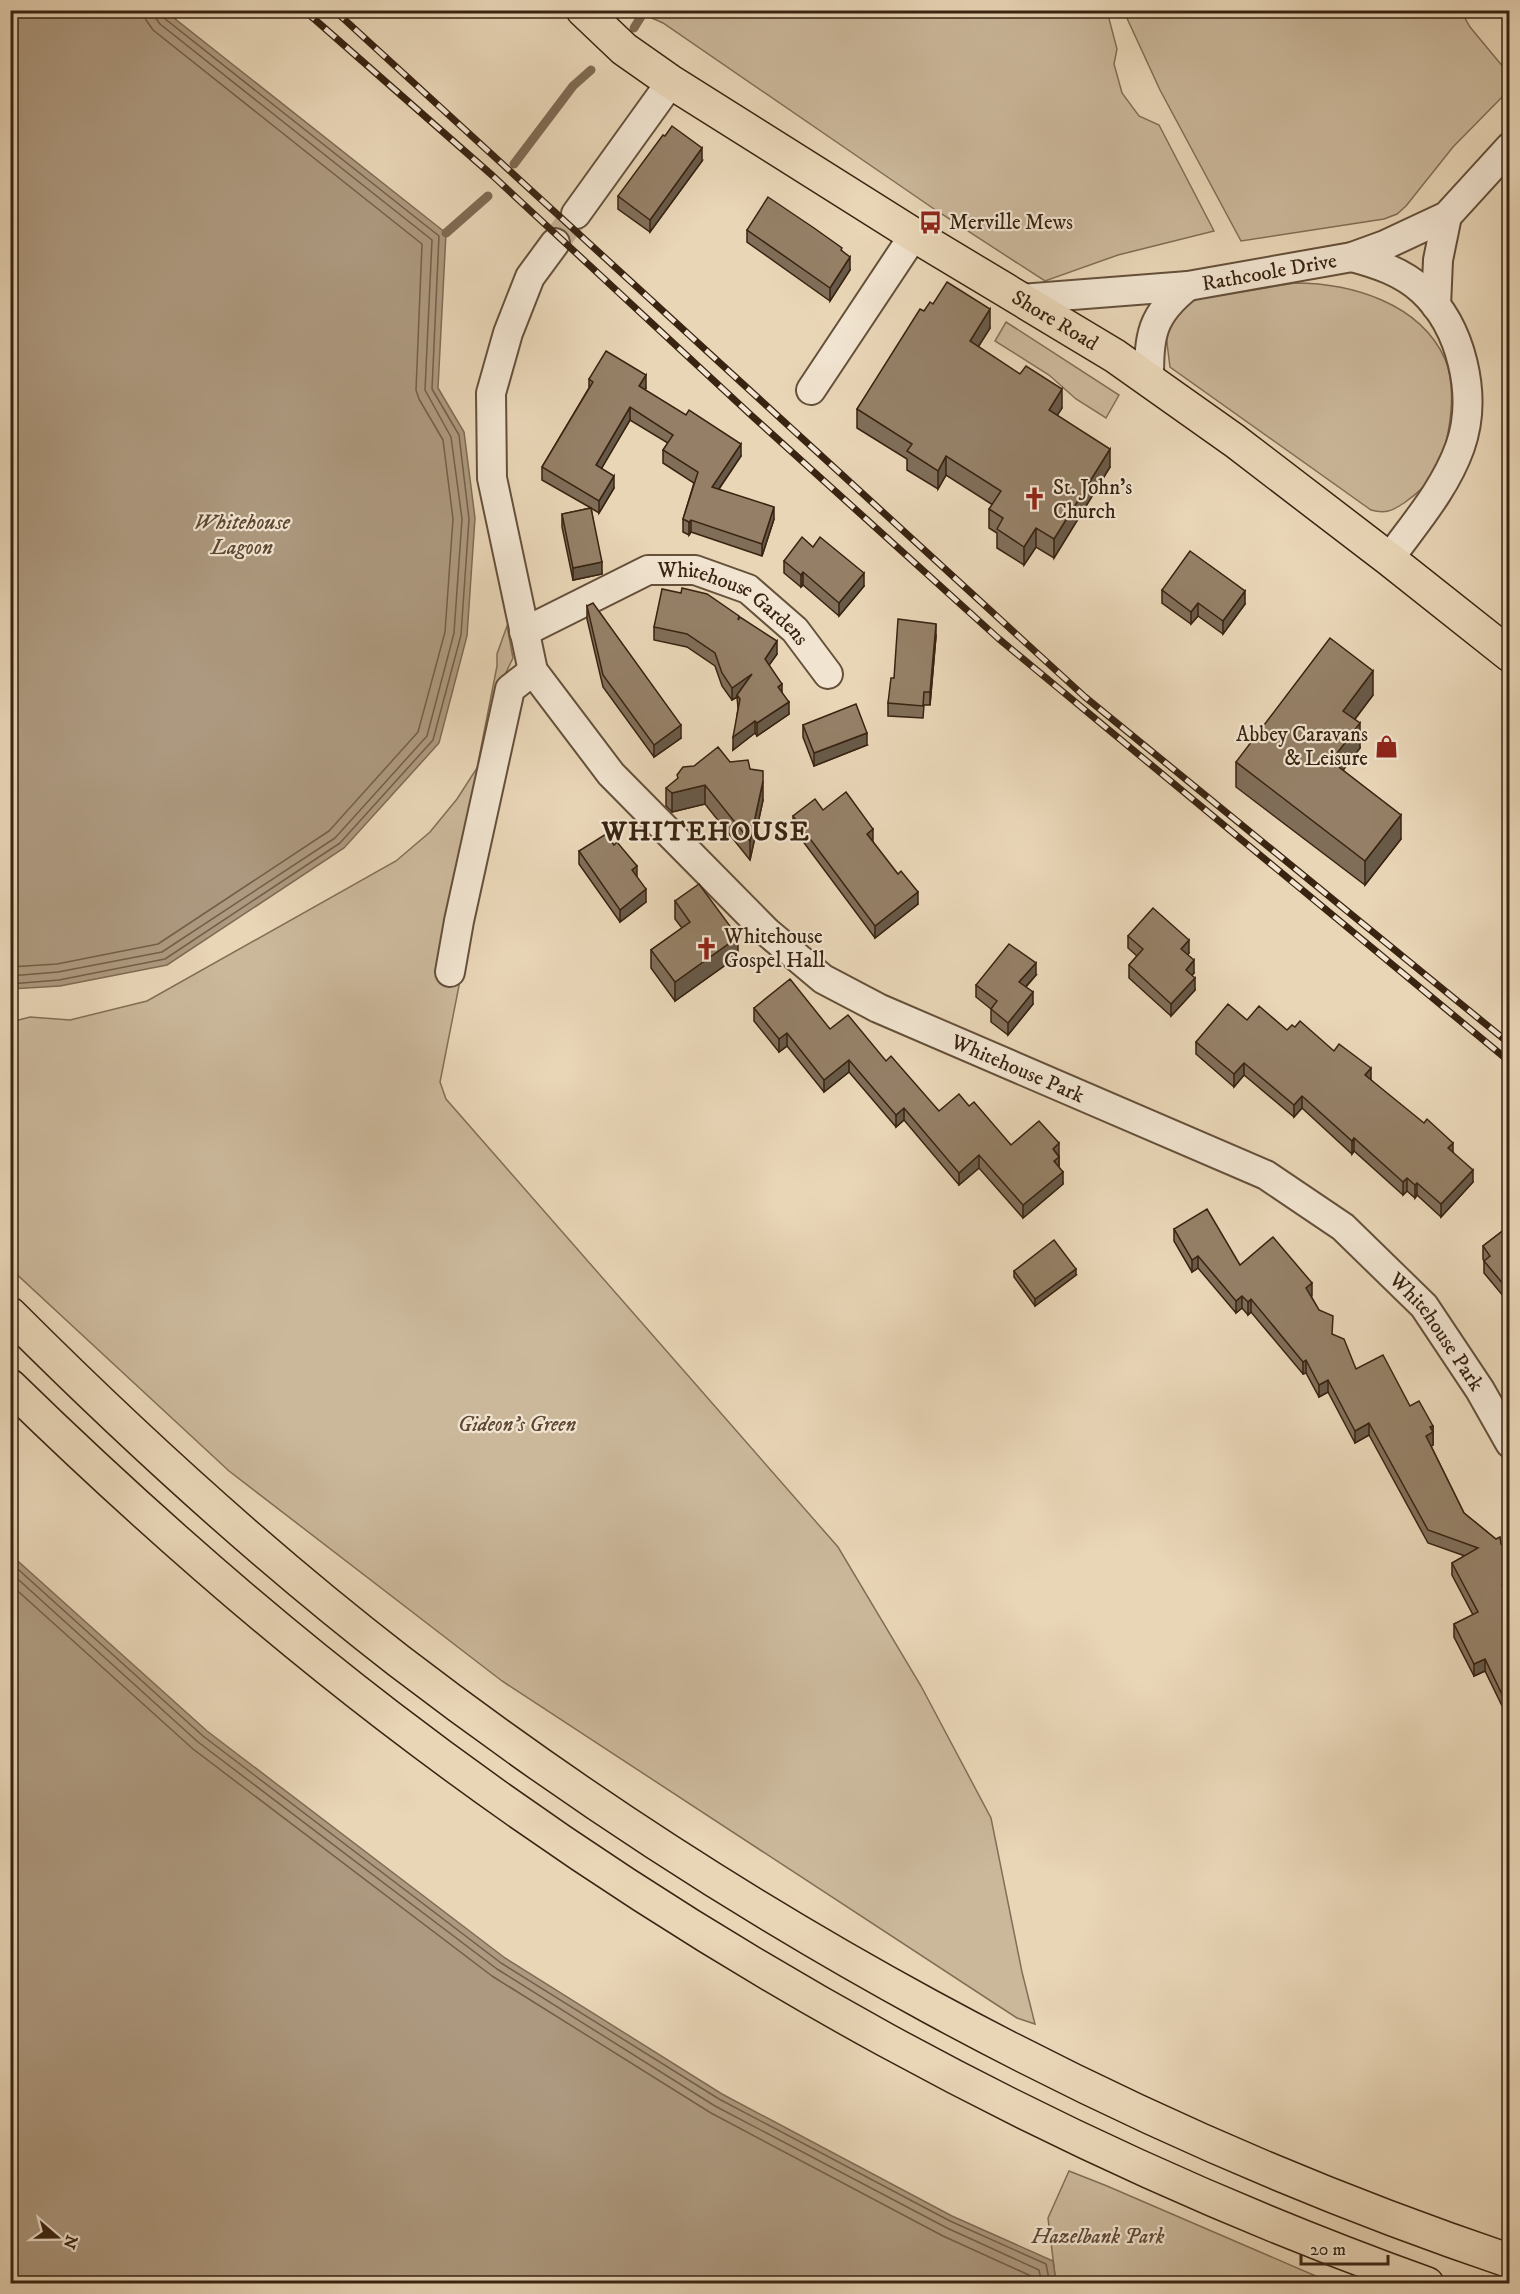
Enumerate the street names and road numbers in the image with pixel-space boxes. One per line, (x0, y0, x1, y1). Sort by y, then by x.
street label: Rathcoole Drive (1200, 248, 1339, 297)
street label: Shore Road (1007, 285, 1103, 357)
street label: Whitehouse Gardens (656, 558, 814, 651)
street label: Whitehouse Park (946, 1029, 1089, 1110)
street label: Whitehouse Park (1383, 1267, 1489, 1397)

